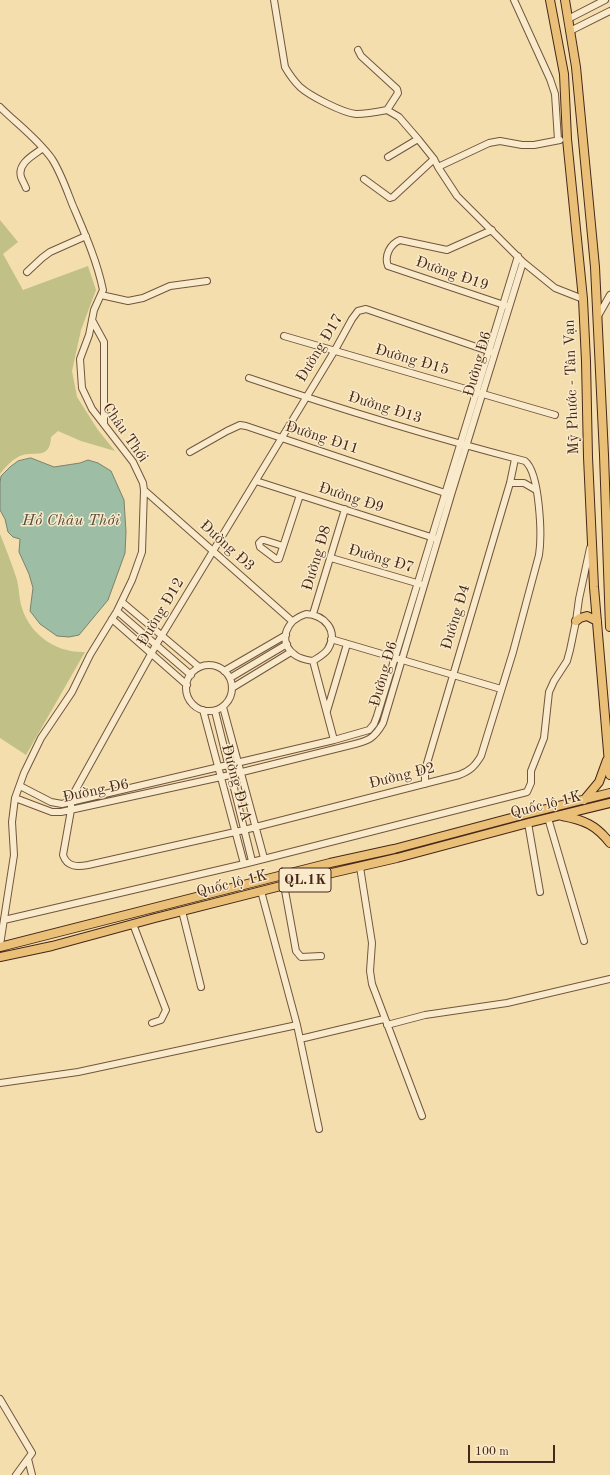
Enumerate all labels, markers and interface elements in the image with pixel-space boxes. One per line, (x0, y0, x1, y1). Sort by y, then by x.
street label: Đường Đ19 (413, 253, 491, 295)
street label: Đường Đ17 (293, 311, 347, 385)
street label: Mỹ Phước - Tân Vạn (561, 319, 583, 455)
street label: Đường Đ6 (460, 329, 496, 399)
street label: Đường Đ15 (373, 341, 451, 379)
street label: Đường Đ13 (346, 388, 424, 428)
street label: Châu Thới (98, 400, 152, 466)
street label: Đường Đ11 (283, 418, 361, 458)
street label: Đường Đ9 (316, 479, 386, 517)
water label: Hồ Châu Thới (22, 511, 120, 531)
street label: Đường Đ3 (196, 517, 258, 575)
street label: Đường Đ8 (299, 523, 335, 593)
street label: Đường Đ7 (346, 541, 416, 577)
street label: Đường Đ12 (134, 575, 188, 649)
street label: Đường Đ4 (438, 582, 474, 652)
street label: Đường Đ6 (366, 639, 402, 709)
street label: Đường Đ1A (217, 742, 255, 824)
street label: Đường Đ2 (367, 759, 437, 793)
street label: Đường Đ6 (61, 775, 131, 807)
street label: Quốc lộ 1K (509, 788, 583, 822)
street label: Quốc lộ 1K (195, 867, 269, 901)
road number: QL.1K (279, 868, 331, 892)
scale bar (470, 1437, 557, 1463)
text: 100 m (475, 1446, 509, 1458)

